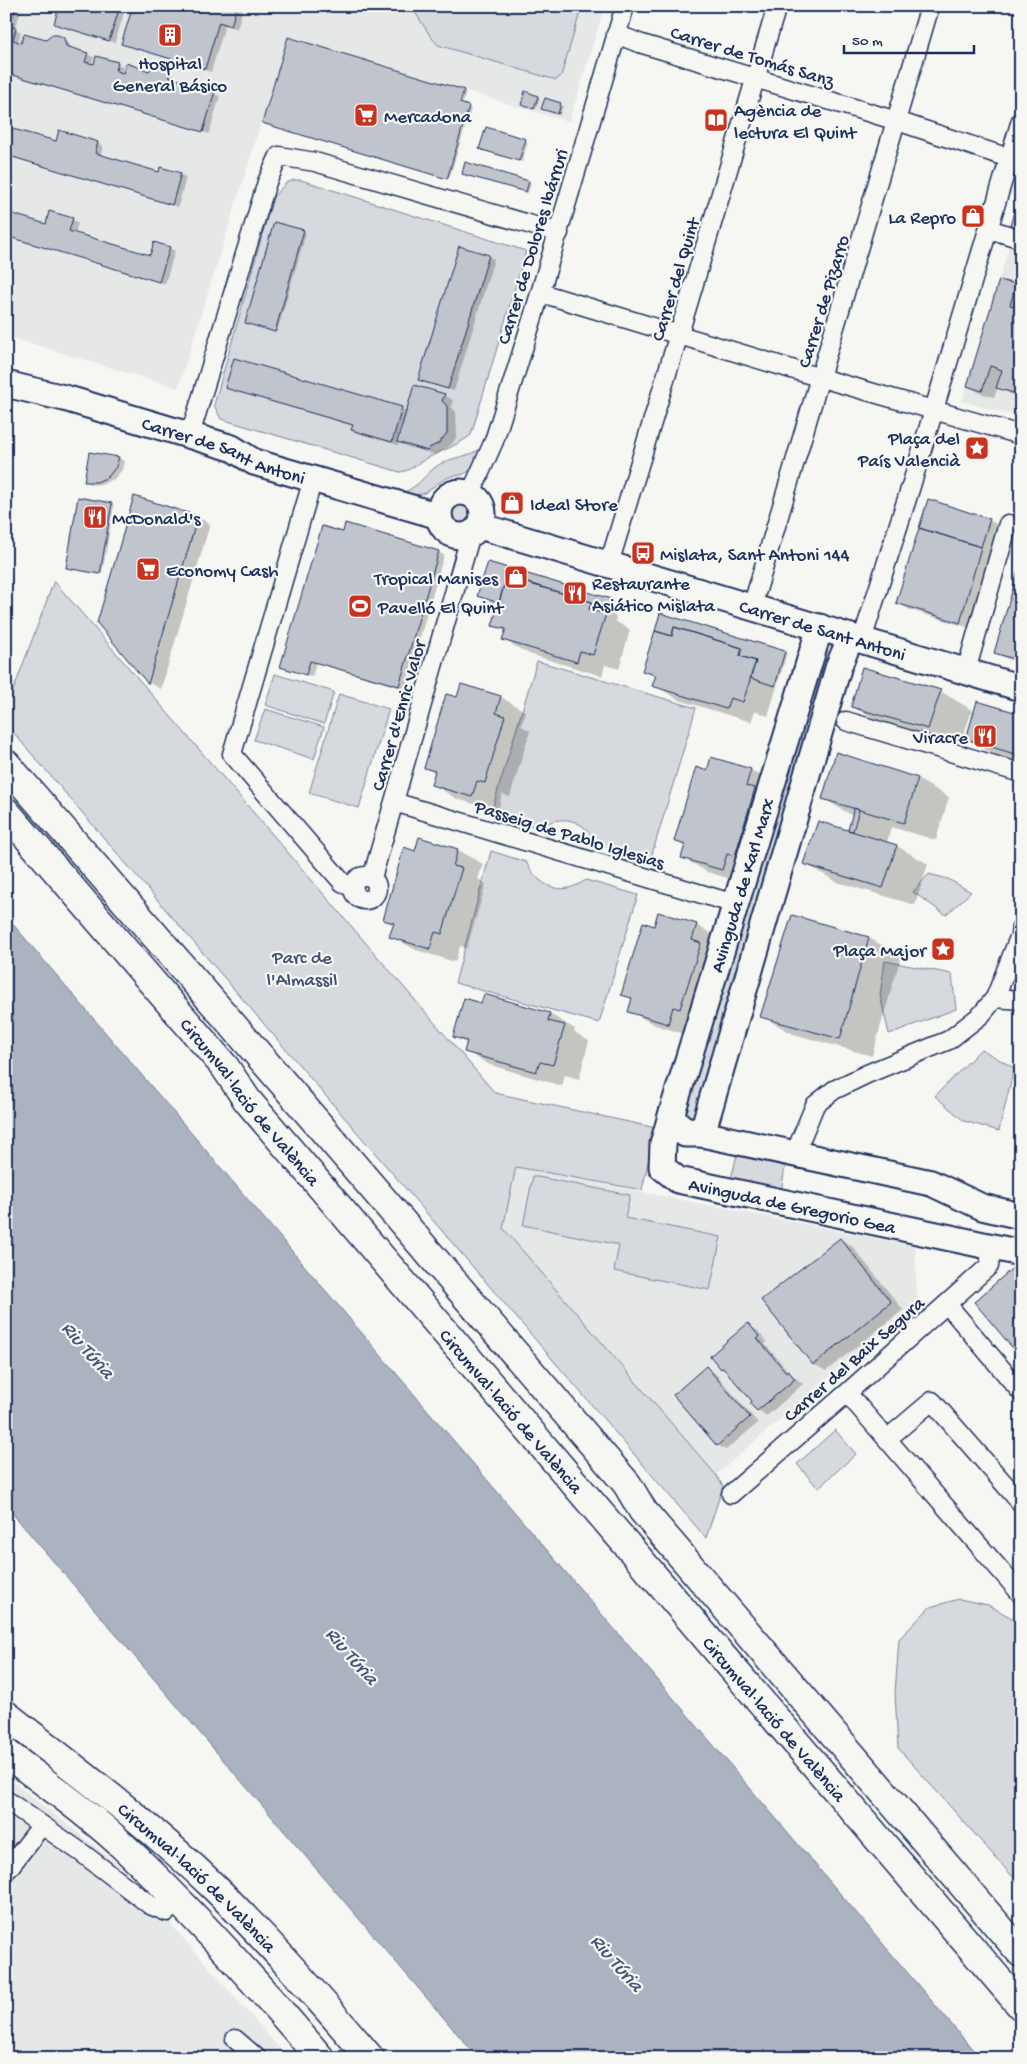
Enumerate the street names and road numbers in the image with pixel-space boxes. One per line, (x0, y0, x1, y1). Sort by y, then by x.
street label: Carrer de Tomás Sanz (667, 22, 837, 94)
street label: Carrer de Dolores Ibárruri (494, 146, 575, 348)
street label: Carrer del Quint (648, 214, 708, 344)
street label: Carrer de Pizarro (794, 233, 856, 371)
street label: Carrer de Sant Antoni (138, 414, 307, 491)
street label: Carrer de Sant Antoni (736, 596, 908, 668)
street label: Carrer d'Enric Valor (368, 636, 434, 794)
street label: Passeig de Pablo Iglesias (470, 796, 668, 876)
street label: Avinguda de Karl Marx (707, 796, 782, 976)
street label: Circumval·lació de València (173, 1015, 324, 1193)
street label: Avinguda de Gregorio Gea (686, 1175, 899, 1241)
street label: Carrer del Baix Segura (780, 1292, 932, 1428)
street label: Circumval·lació de València (433, 1325, 587, 1501)
street label: Circumval·lació de València (696, 1633, 850, 1809)
street label: Circumval·lació de València (111, 1799, 281, 1960)

